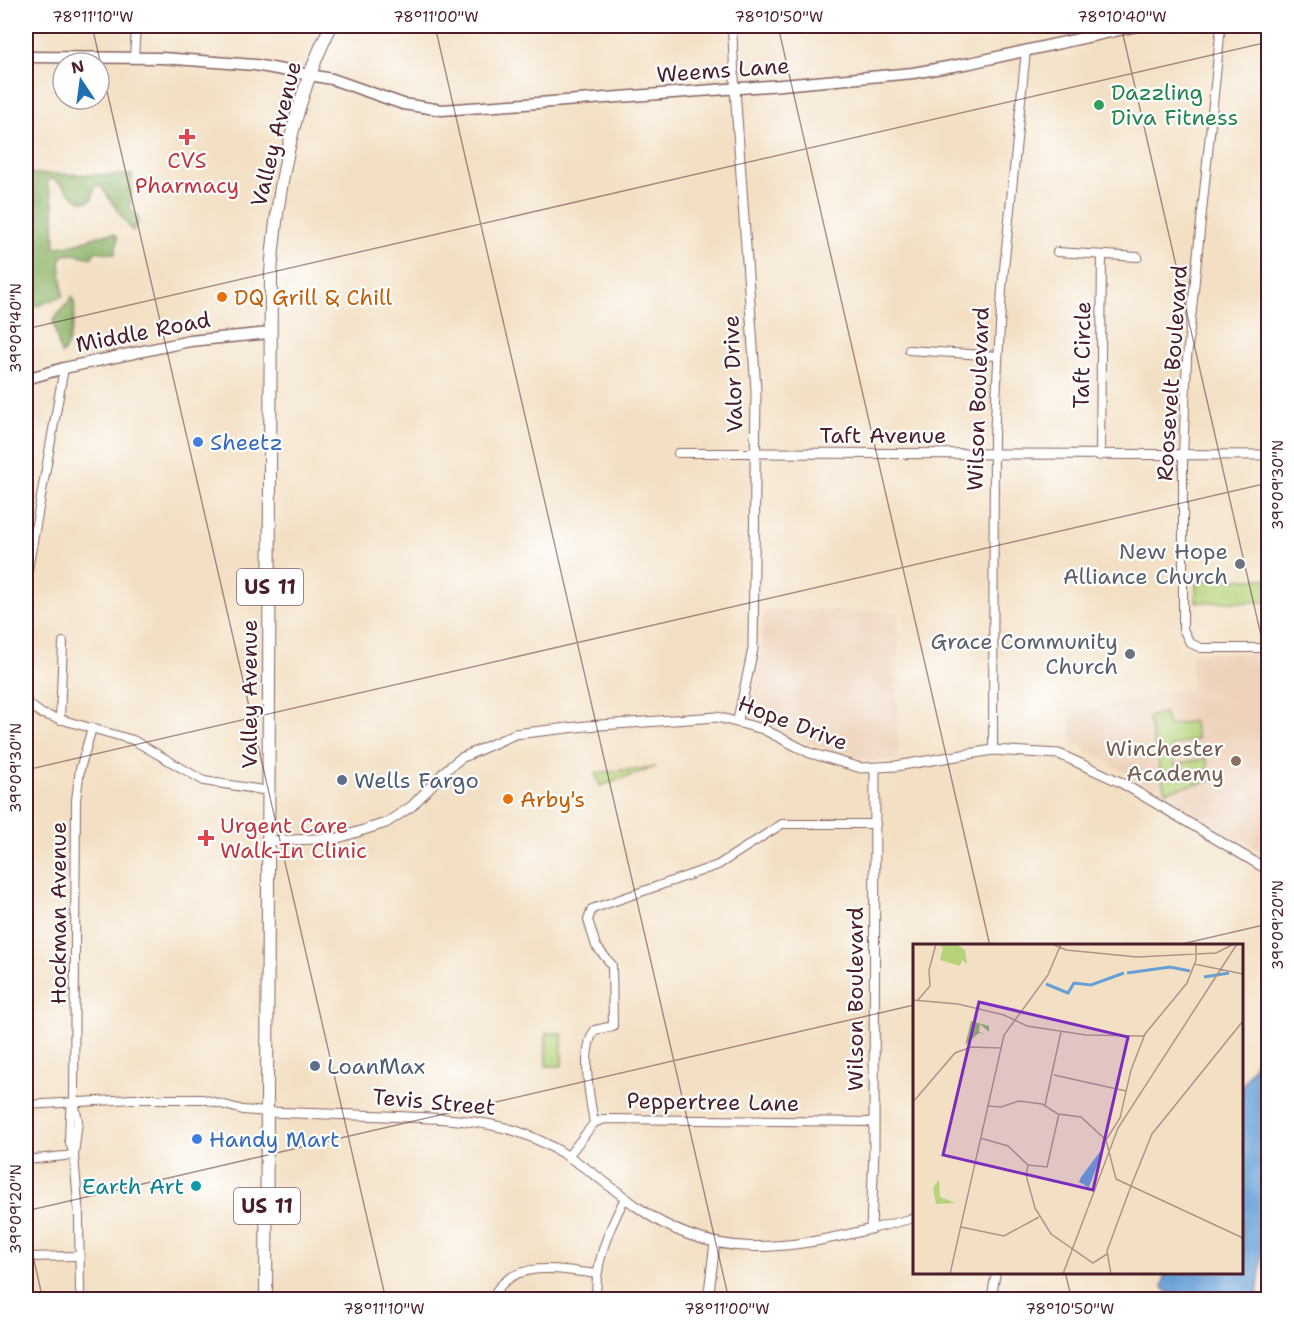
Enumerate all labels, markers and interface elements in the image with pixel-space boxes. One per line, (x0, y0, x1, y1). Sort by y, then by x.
text: 78°11'10"W (52, 7, 134, 27)
text: 78°11'00"W (393, 7, 479, 27)
text: 78°10'50"W (735, 7, 823, 27)
text: 78°10'40"W (1077, 7, 1167, 27)
north arrow (51, 51, 111, 111)
street label: Weems Lane (656, 51, 790, 89)
text: N (69, 55, 86, 79)
street label: Valley Avenue (244, 58, 308, 210)
place label: Dazzling Diva Fitness (1111, 78, 1238, 132)
marker: Dazzling Diva Fitness (1092, 98, 1106, 112)
marker: CVS Pharmacy (180, 130, 194, 144)
place label: CVS Pharmacy (135, 146, 239, 200)
street label: Roosevelt Boulevard (1150, 264, 1194, 482)
text: 39°09'40"N (6, 283, 26, 373)
place label: DQ Grill & Chill (234, 283, 393, 312)
marker: DQ Grill & Chill (215, 290, 229, 304)
street label: Taft Circle (1067, 301, 1097, 409)
street label: Middle Road (73, 305, 213, 359)
street label: Wilson Boulevard (960, 306, 996, 492)
street label: Valor Drive (716, 315, 750, 433)
street label: Taft Avenue (820, 421, 946, 450)
place label: Sheetz (210, 428, 283, 457)
marker: Sheetz (191, 435, 205, 449)
text: 39°09'30"N (1268, 440, 1288, 530)
place label: New Hope Alliance Church (1063, 537, 1228, 591)
marker: New Hope Alliance Church (1233, 557, 1247, 571)
road number: US 11 (237, 569, 303, 605)
street label: Valley Avenue (235, 619, 264, 769)
place label: Grace Community Church (930, 627, 1118, 681)
marker: Grace Community Church (1123, 647, 1137, 661)
street label: Hope Drive (734, 689, 852, 757)
text: 39°09'30"N (6, 723, 26, 813)
place label: Winchester Academy (1106, 734, 1224, 788)
marker: Winchester Academy (1229, 754, 1243, 768)
place label: Wells Fargo (354, 766, 479, 795)
marker: Wells Fargo (335, 773, 349, 787)
place label: Arby's (520, 785, 585, 814)
marker: Arby's (501, 792, 515, 806)
place label: Urgent Care Walk-In Clinic (220, 811, 367, 865)
street label: Hockman Avenue (44, 821, 73, 1005)
marker: Urgent Care Walk-In Clinic (197, 829, 215, 847)
text: 39°09'20"N (1268, 880, 1288, 970)
street label: Wilson Boulevard (841, 907, 870, 1091)
inset map (913, 944, 1243, 1274)
place label: LoanMax (327, 1052, 425, 1081)
marker: LoanMax (308, 1059, 322, 1073)
street label: Tevis Street (371, 1082, 497, 1122)
street label: Peppertree Lane (626, 1086, 800, 1118)
place label: Handy Mart (209, 1125, 340, 1154)
marker: Handy Mart (190, 1132, 204, 1146)
text: 39°09'20"N (6, 1164, 26, 1254)
place label: Earth Art (82, 1172, 184, 1201)
marker: Earth Art (189, 1179, 203, 1193)
road number: US 11 (234, 1188, 300, 1224)
text: 78°11'10"W (343, 1299, 425, 1319)
text: 78°11'00"W (684, 1299, 770, 1319)
text: 78°10'50"W (1026, 1299, 1114, 1319)

